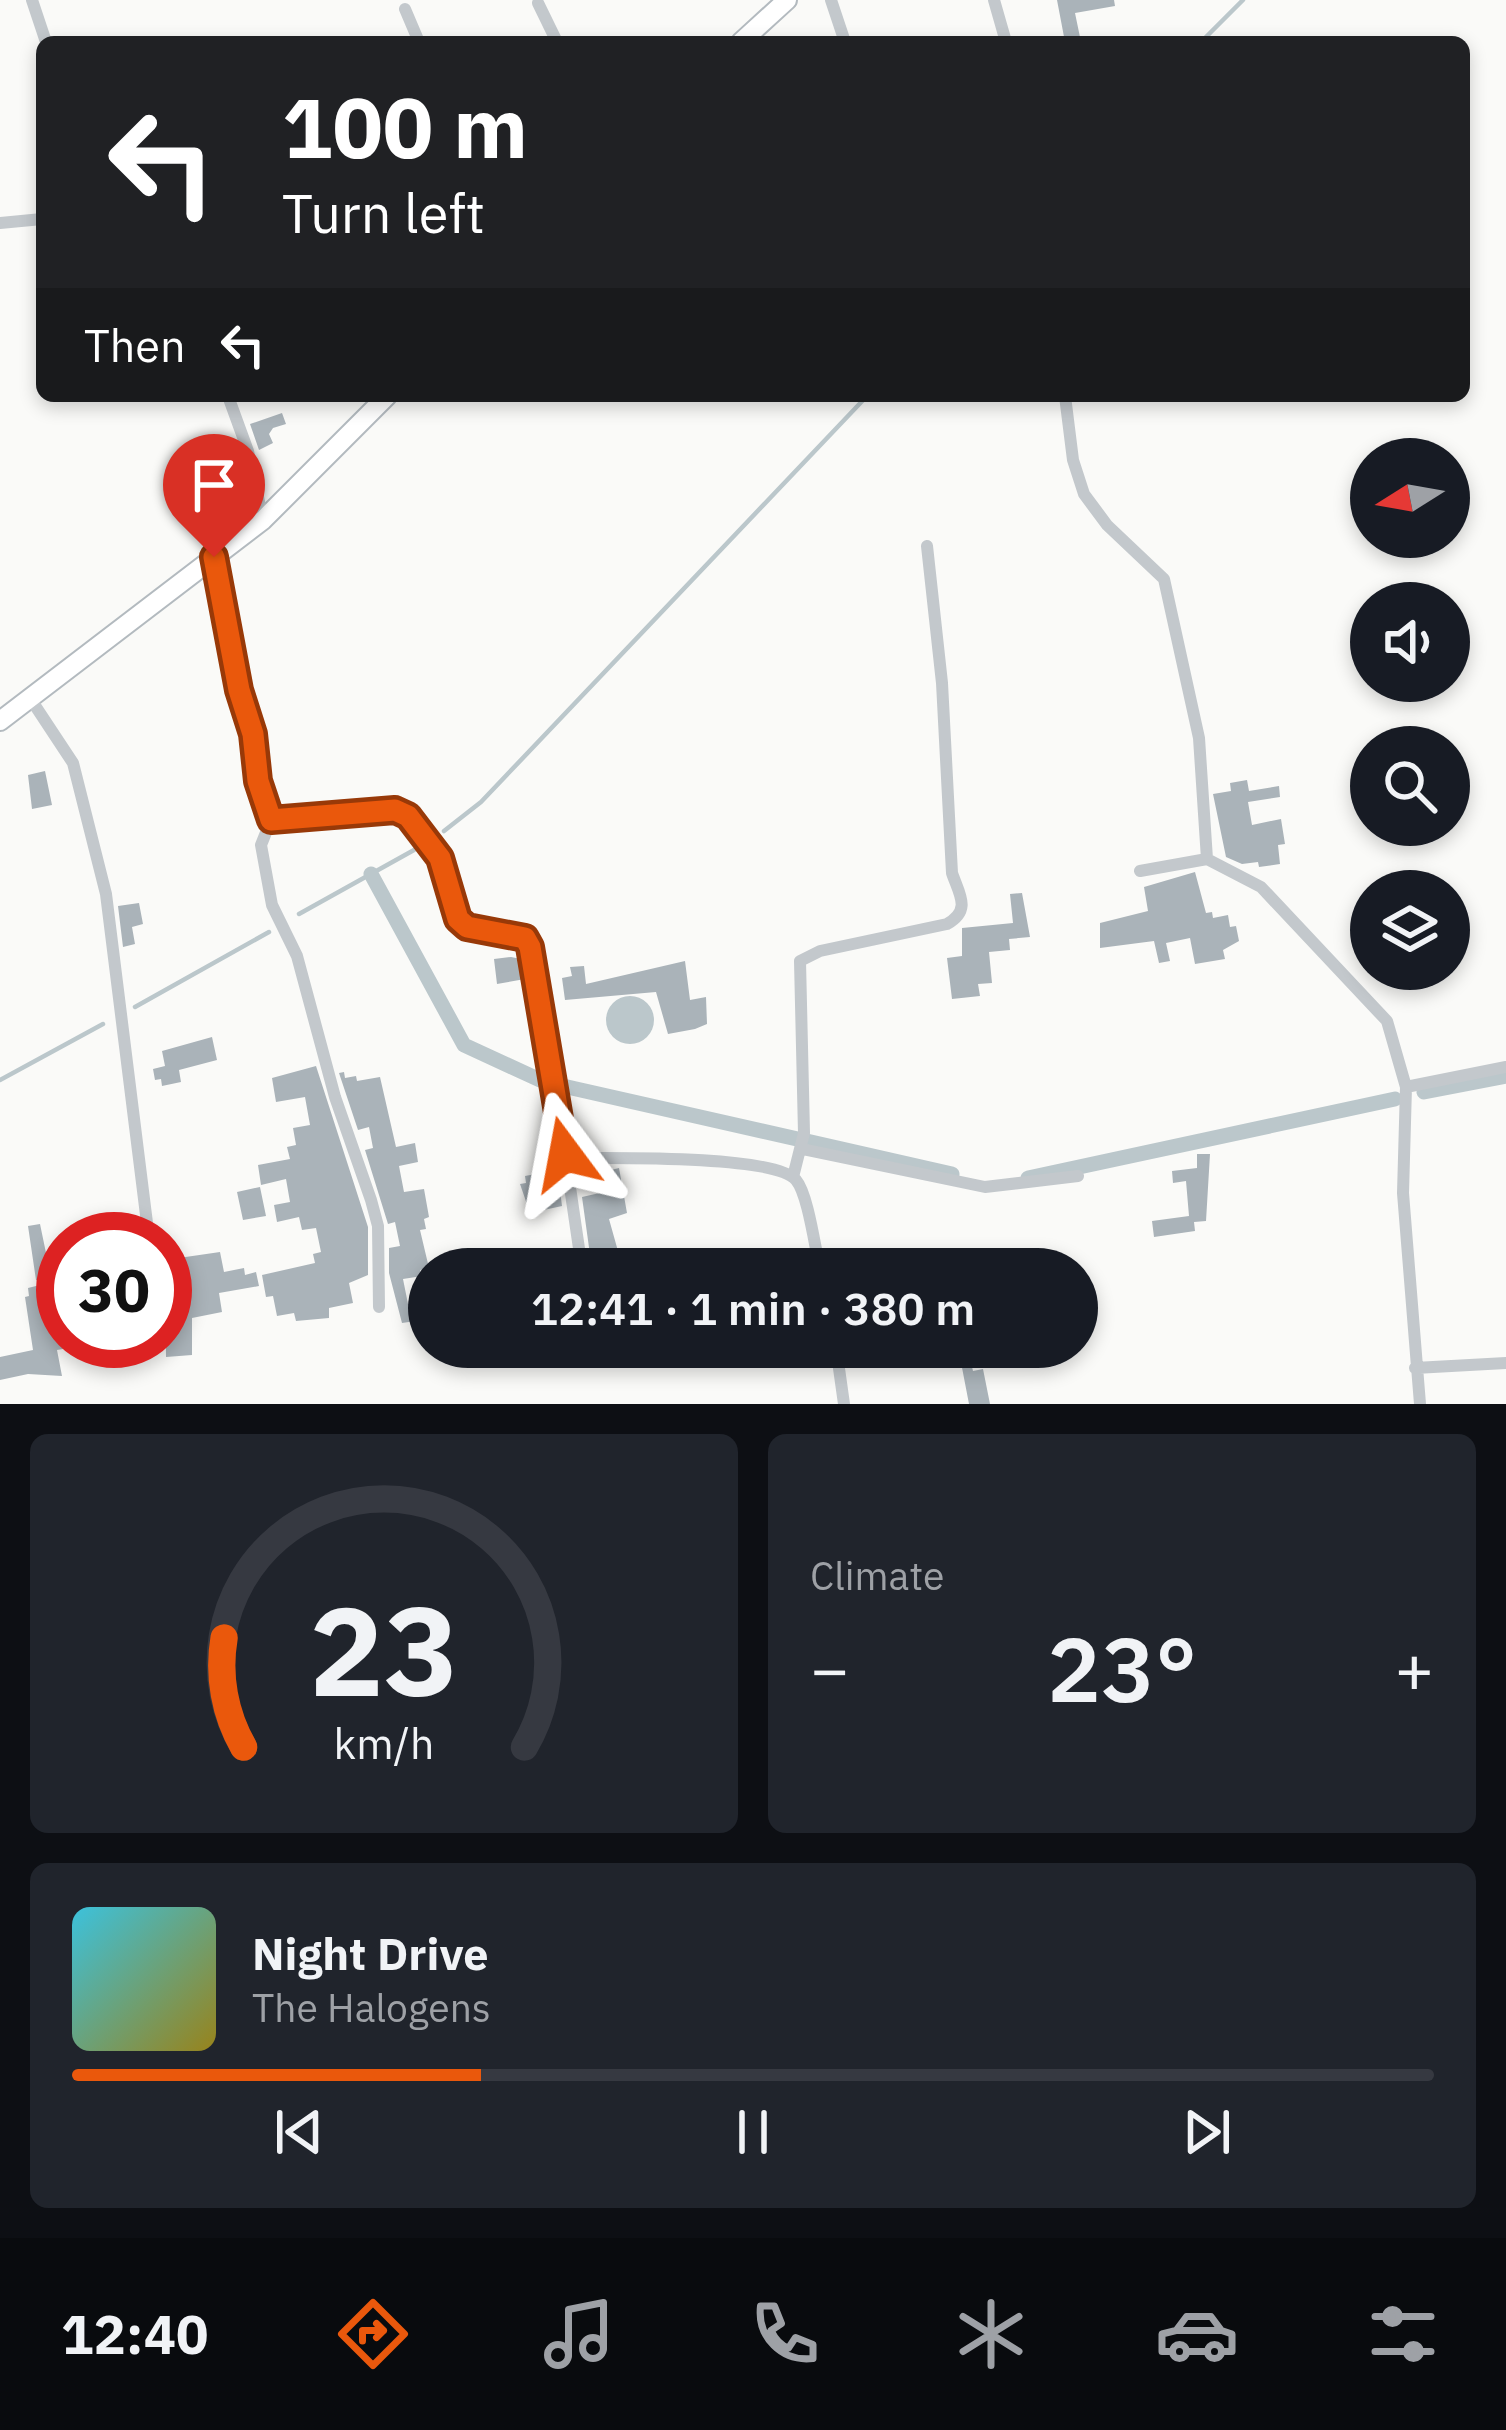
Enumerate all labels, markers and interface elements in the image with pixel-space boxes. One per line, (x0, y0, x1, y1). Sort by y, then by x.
text: 100 m (282, 72, 528, 181)
icon: left (84, 84, 240, 240)
text: Turn left (282, 178, 485, 248)
icon: left (210, 312, 276, 378)
text: Then (84, 316, 186, 374)
pin (163, 434, 265, 557)
north arrow (1350, 438, 1470, 558)
map controls (1350, 438, 1470, 990)
icon: arrive (181, 452, 247, 518)
button: sound (1350, 582, 1470, 702)
button: search (1350, 726, 1470, 846)
button: layers (1350, 870, 1470, 990)
position arrow (502, 1091, 628, 1217)
speed limit sign: 30 (36, 1212, 192, 1368)
text: 12:41 · 1 min · 380 m (531, 1279, 975, 1337)
text: Climate (810, 1550, 944, 1601)
text: 23 (309, 1568, 459, 1730)
text: 23° (1047, 1610, 1197, 1727)
text: − (810, 1625, 850, 1711)
text: + (1394, 1625, 1434, 1711)
text: km/h (334, 1714, 434, 1770)
text: Night Drive (252, 1924, 489, 1982)
text: The Halogens (252, 1982, 491, 2033)
icon: previous (266, 2099, 332, 2165)
icon: pause (720, 2099, 786, 2165)
icon: next (1174, 2099, 1240, 2165)
icon: directions (331, 2292, 415, 2376)
icon: music (537, 2292, 621, 2376)
icon: phone (743, 2292, 827, 2376)
icon: climate (949, 2292, 1033, 2376)
icon: car (1155, 2292, 1239, 2376)
icon: filters (1361, 2292, 1445, 2376)
text: 12:40 (61, 2299, 208, 2369)

